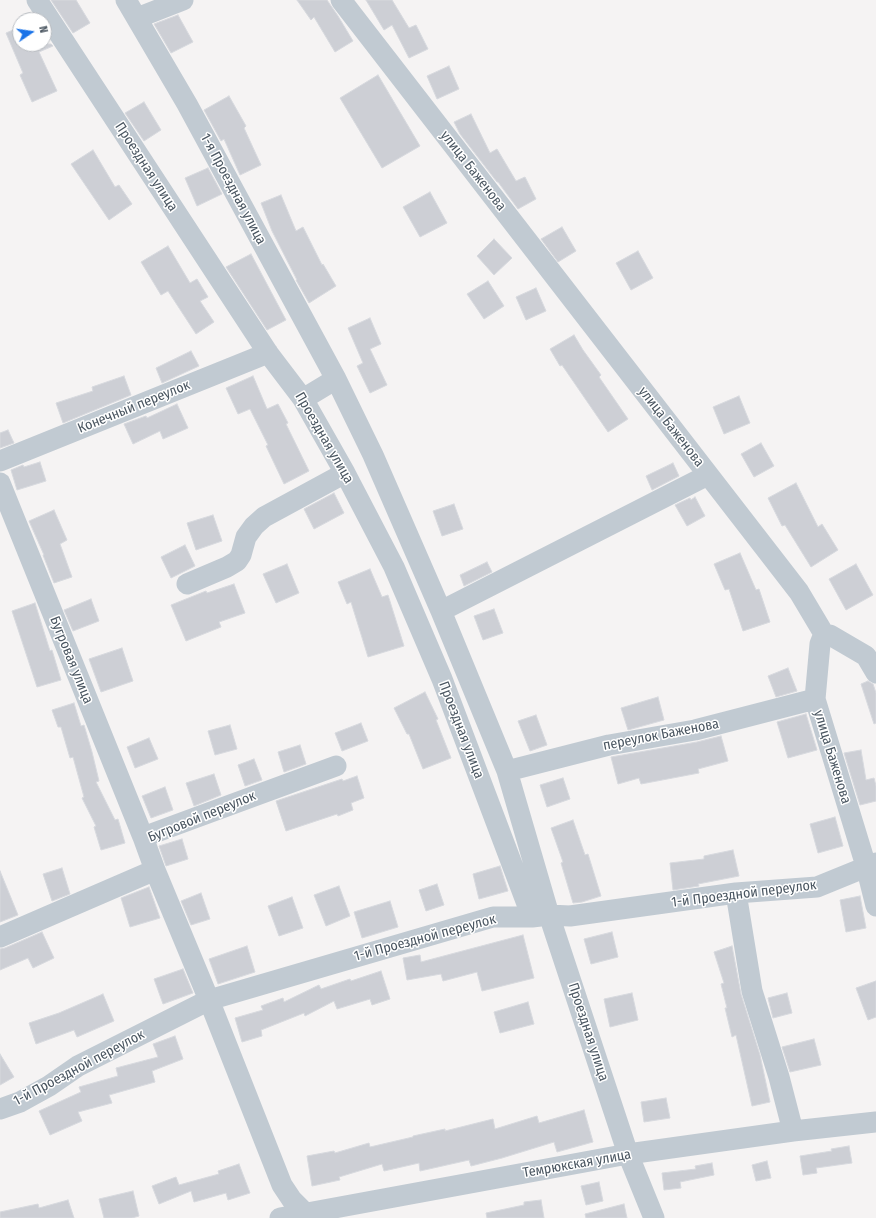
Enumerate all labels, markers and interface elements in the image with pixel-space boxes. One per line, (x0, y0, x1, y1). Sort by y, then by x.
north arrow (12, 12, 52, 52)
text: N (36, 25, 50, 34)
street label: Проездная улица (111, 119, 181, 215)
street label: улица Баженова (437, 128, 509, 214)
street label: 1-я Проездная улица (197, 131, 269, 247)
street label: Конечный переулок (76, 377, 192, 437)
street label: улица Баженова (635, 384, 707, 470)
street label: Проездная улица (291, 389, 357, 487)
street label: Бугровая улица (46, 614, 96, 706)
street label: Проездная улица (435, 679, 487, 781)
street label: улица Баженова (810, 708, 854, 806)
street label: переулок Баженова (602, 716, 720, 754)
street label: Бугровой переулок (146, 788, 258, 846)
street label: 1-й Проездной переулок (671, 877, 817, 911)
street label: 1-й Проездной переулок (352, 911, 498, 965)
street label: Проездная улица (564, 981, 612, 1083)
street label: 1-й Проездной переулок (11, 1026, 147, 1110)
street label: Темрюкская улица (522, 1146, 632, 1182)

